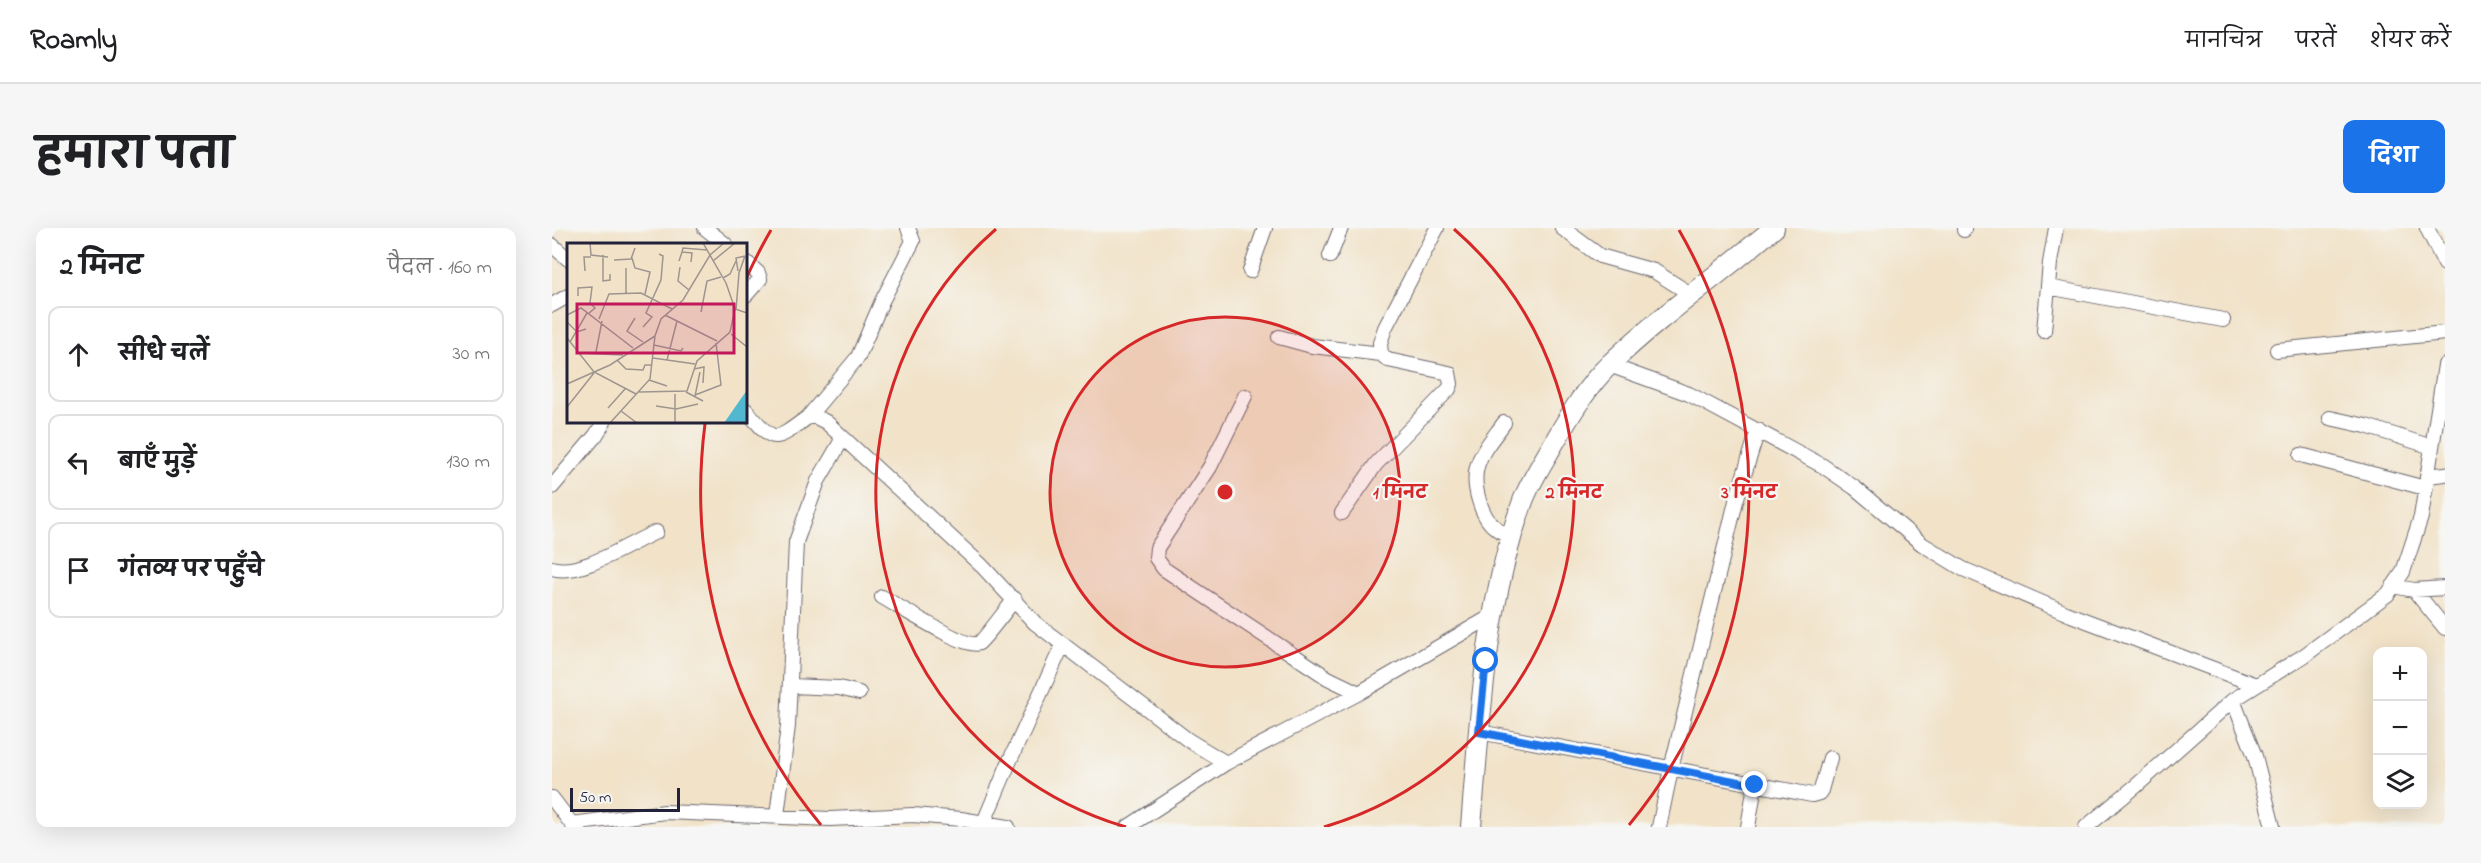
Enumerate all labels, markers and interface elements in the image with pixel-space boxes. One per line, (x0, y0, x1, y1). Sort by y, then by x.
text: Roamly (30, 21, 117, 62)
text: मानचित्र (2185, 27, 2262, 57)
text: परतें (2295, 27, 2336, 57)
text: शेयर करें (2369, 27, 2451, 57)
button: दिशा (2343, 120, 2445, 193)
text: हमारा पता (36, 126, 233, 187)
inset map (567, 243, 747, 423)
text: 2 मिनट (60, 249, 143, 287)
text: पैदल · 160 m (387, 254, 492, 283)
icon: ahead (62, 338, 95, 371)
text: सीधे चलें (119, 339, 209, 371)
text: 30 m (453, 340, 490, 369)
icon: left (62, 446, 95, 479)
text: बाएँ मुड़ें (119, 447, 196, 479)
text: 130 m (446, 448, 490, 477)
text: 1 मिनट (1373, 477, 1429, 507)
text: 2 मिनट (1544, 477, 1605, 507)
text: 3 मिनट (1720, 477, 1779, 507)
centre of rings (1215, 482, 1235, 502)
icon: arrive (62, 554, 95, 587)
text: गंतव्य पर पहुँचे (119, 555, 264, 587)
route start (1472, 647, 1498, 673)
map controls (2373, 647, 2427, 809)
button: + (2373, 647, 2427, 701)
button: − (2373, 701, 2427, 755)
button: layers (2373, 755, 2427, 809)
route end (1741, 771, 1767, 797)
scale bar (570, 785, 680, 812)
text: 50 m (579, 786, 611, 810)

